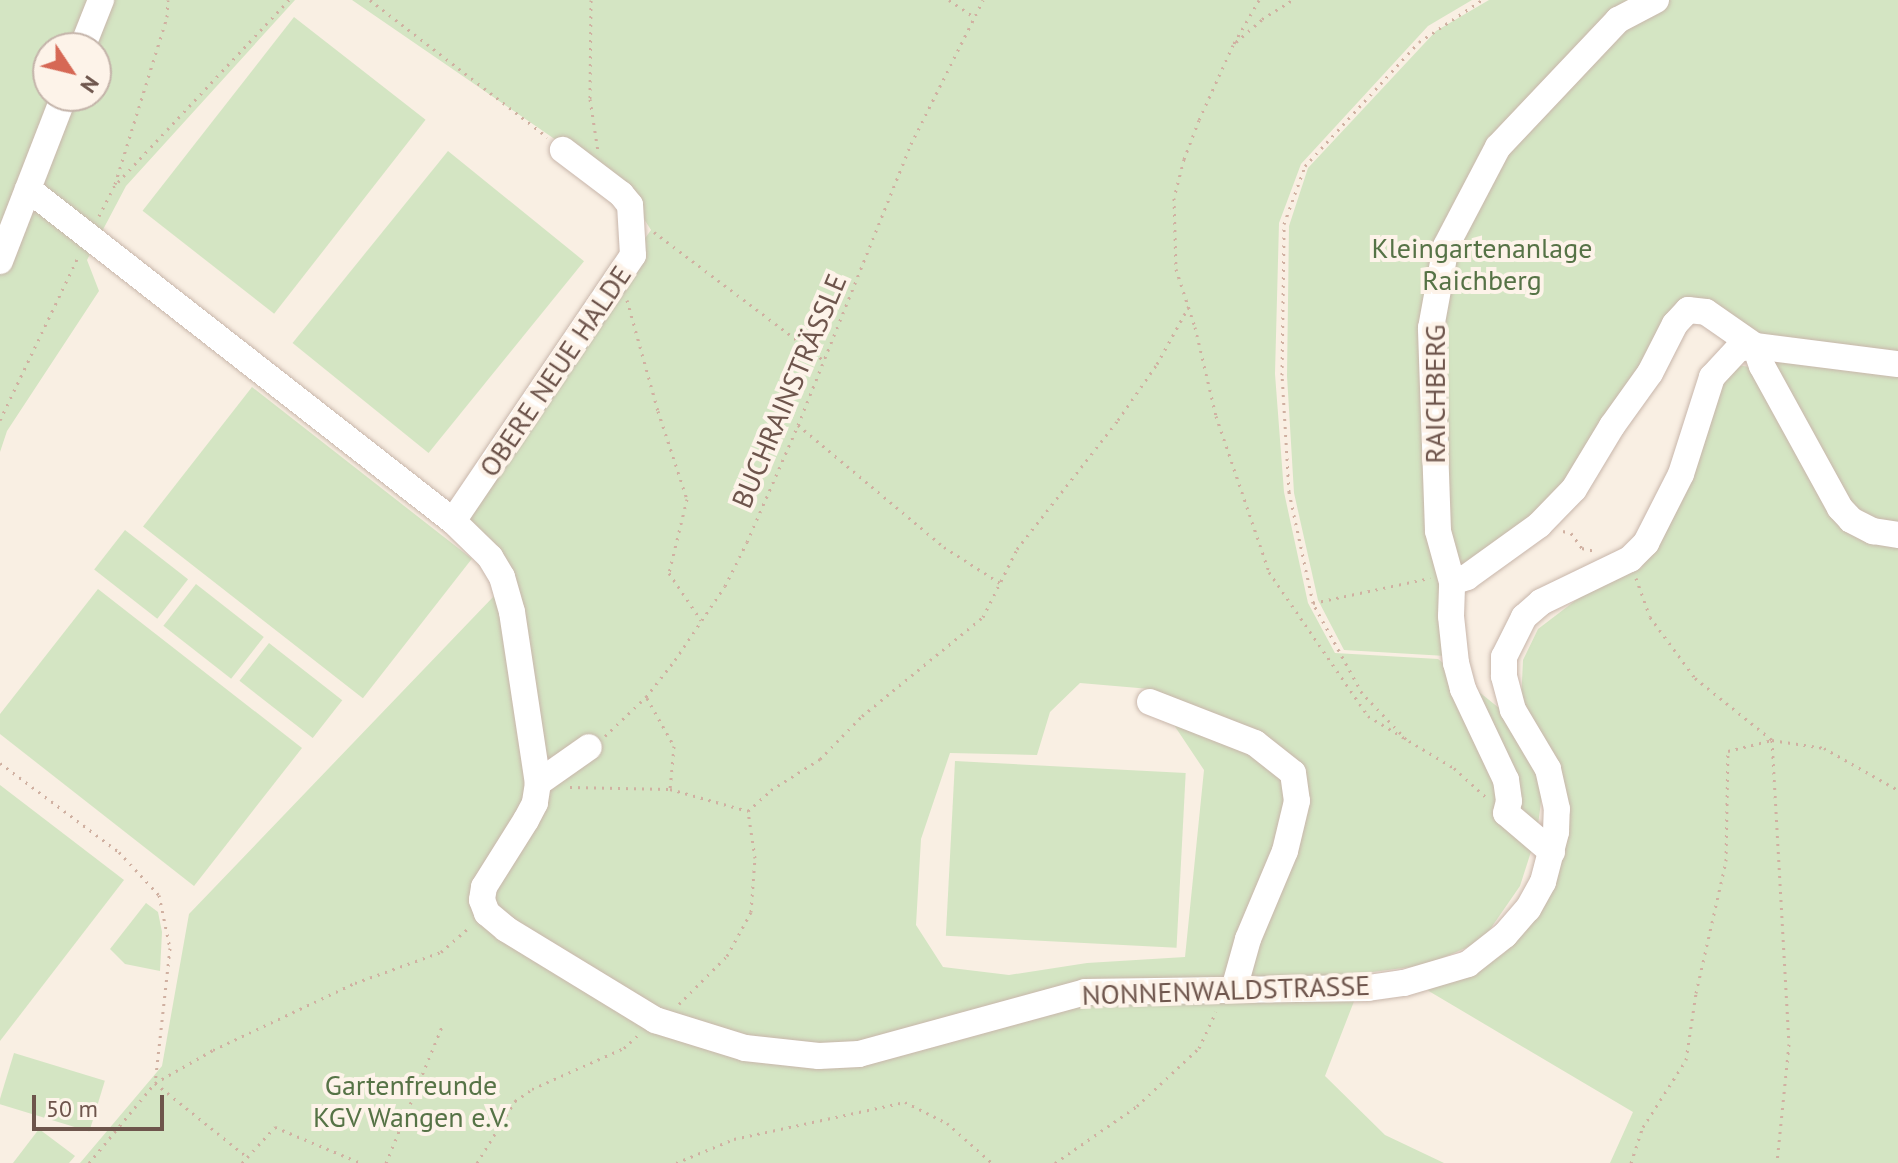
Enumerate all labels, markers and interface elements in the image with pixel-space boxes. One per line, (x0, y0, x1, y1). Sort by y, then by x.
north arrow (32, 32, 112, 112)
text: N (74, 71, 106, 99)
park label: Kleingartenanlage Raichberg (1372, 231, 1592, 297)
street label: OBERE NEUE HALDE (472, 259, 638, 483)
street label: BUCHRAINSTRÄSSLE (725, 269, 853, 513)
street label: RAICHBERG (1418, 324, 1452, 464)
street label: NONNENWALDSTRASSE (1081, 968, 1371, 1012)
park label: Gartenfreunde KGV Wangen e.V. (312, 1068, 510, 1134)
scale bar (36, 1079, 168, 1129)
text: 50 m (46, 1093, 98, 1124)

